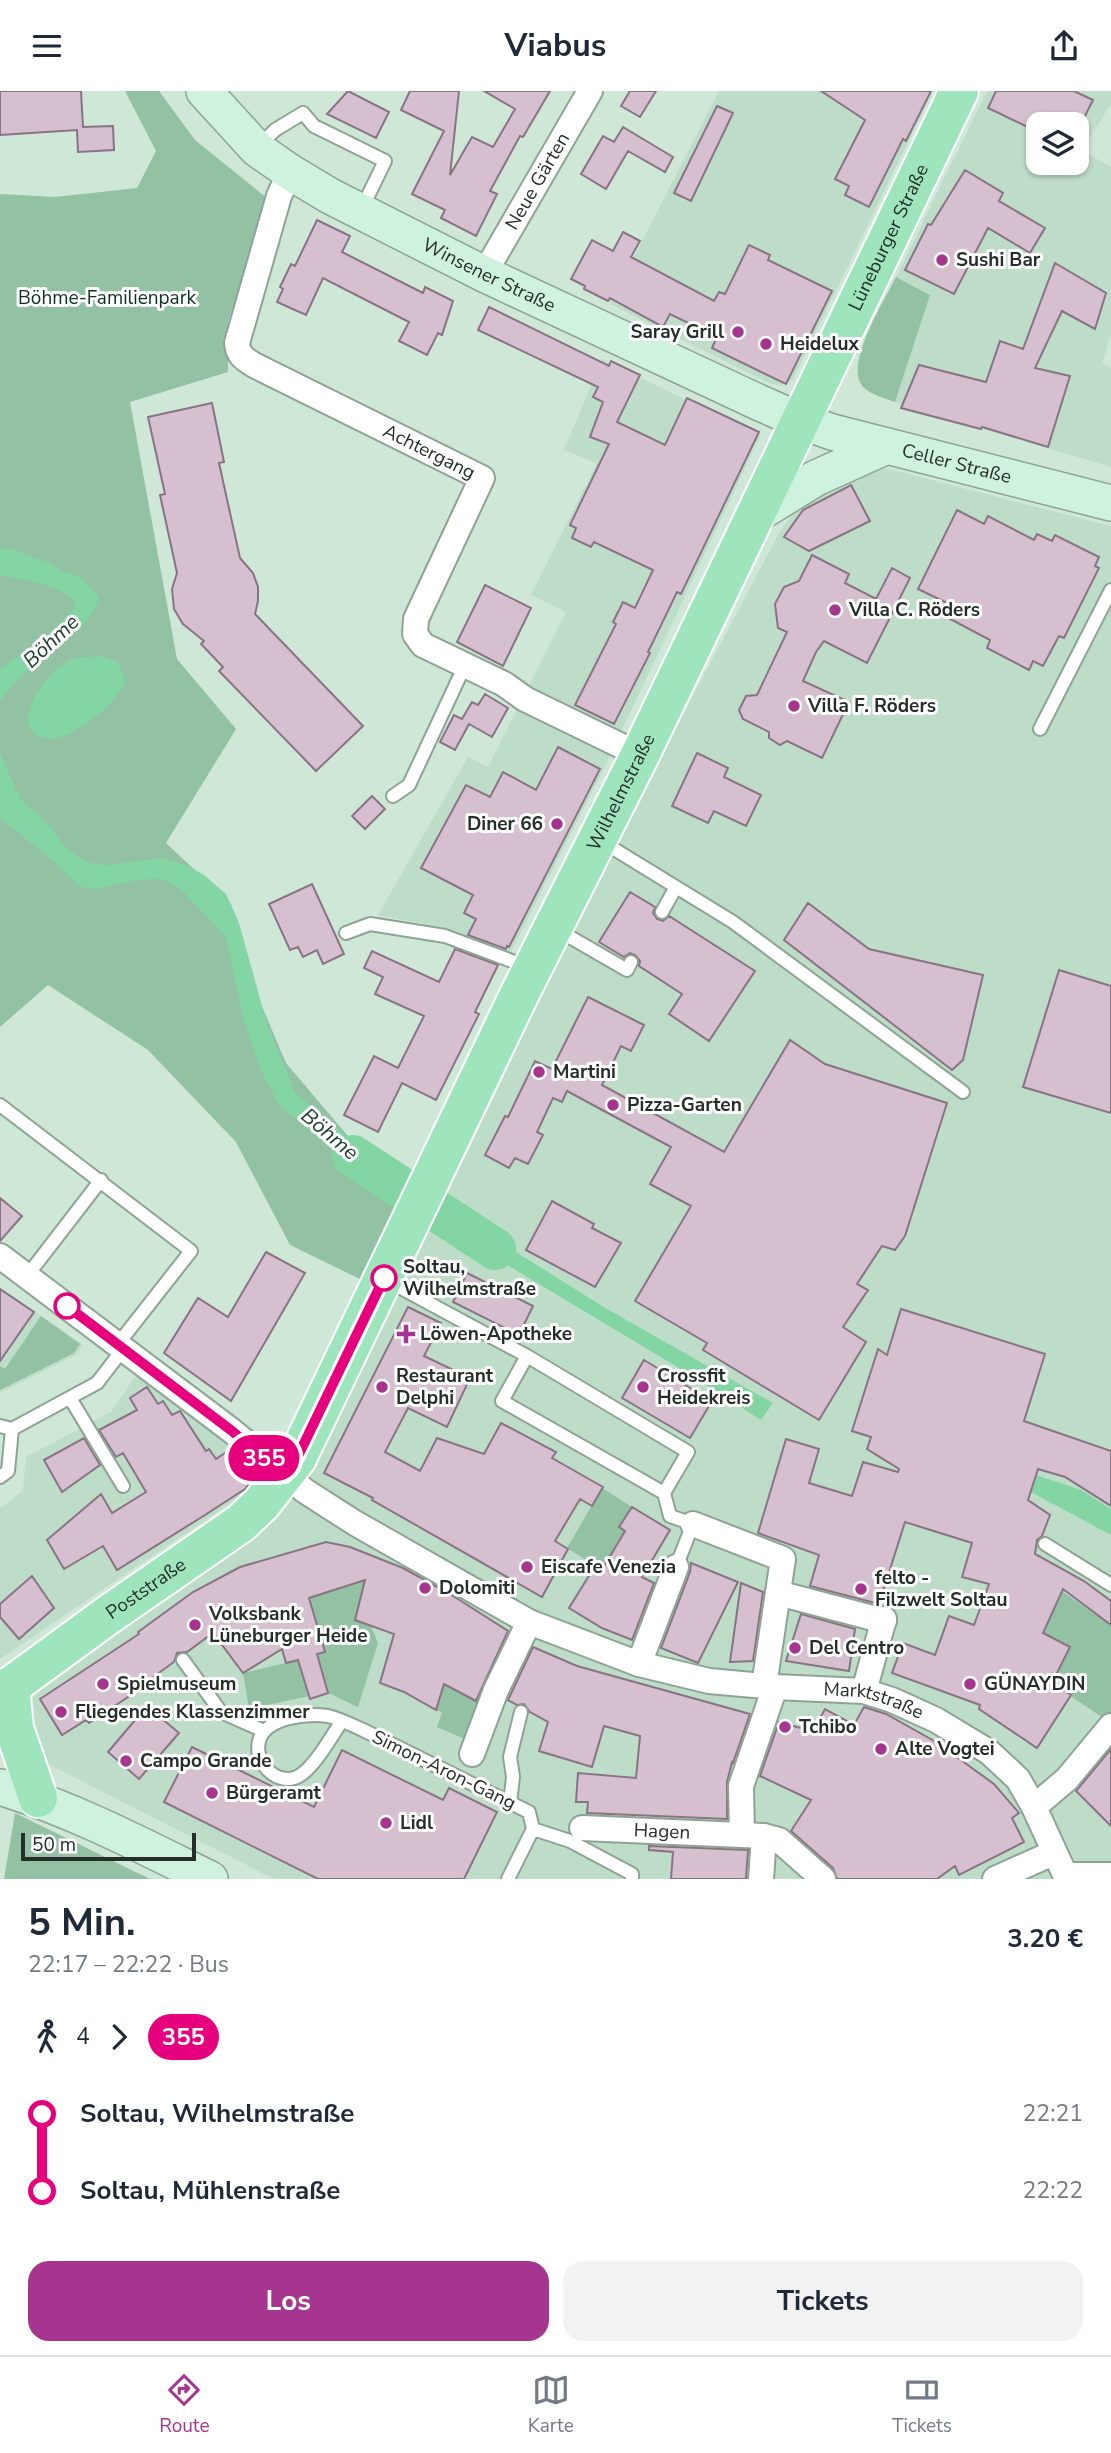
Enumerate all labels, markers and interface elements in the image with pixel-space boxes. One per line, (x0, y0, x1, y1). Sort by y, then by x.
text: Viabus (505, 24, 606, 67)
icon: menu (28, 27, 66, 65)
icon: share (1045, 27, 1083, 65)
map controls (1026, 112, 1089, 175)
button: layers (1026, 112, 1089, 175)
street label: Neue Gärten (499, 128, 576, 235)
street label: Lüneburger Straße (842, 160, 935, 315)
street label: Winsener Straße (418, 232, 560, 319)
place label: Sushi Bar (956, 247, 1041, 273)
marker: Sushi Bar (934, 252, 950, 268)
park label: Böhme-Familienpark (18, 285, 196, 311)
place label: Saray Grill (630, 319, 724, 345)
marker: Saray Grill (730, 324, 746, 340)
place label: Heidelux (780, 331, 860, 357)
marker: Heidelux (758, 336, 774, 352)
street label: Achtergang (379, 418, 480, 486)
street label: Celler Straße (899, 437, 1014, 490)
place label: Villa C. Röders (848, 597, 980, 623)
marker: Villa C. Röders (827, 602, 843, 618)
water label: Böhme (17, 608, 85, 674)
place label: Villa F. Röders (807, 693, 936, 719)
marker: Villa F. Röders (786, 698, 802, 714)
street label: Wilhelmstraße (581, 729, 661, 855)
place label: Diner 66 (467, 811, 543, 837)
marker: Diner 66 (549, 816, 565, 832)
place label: Martini (553, 1059, 616, 1085)
marker: Martini (531, 1064, 547, 1080)
place label: Pizza-Garten (627, 1092, 742, 1118)
marker: Pizza-Garten (605, 1097, 621, 1113)
water label: Böhme (295, 1102, 365, 1166)
place label: Soltau, Wilhelmstraße (403, 1254, 536, 1302)
marker: Soltau, Wilhelmstraße (371, 1265, 397, 1291)
unlabelled marker (54, 1293, 80, 1319)
place label: Löwen-Apotheke (420, 1321, 572, 1347)
marker: Löwen-Apotheke (398, 1326, 414, 1342)
place label: Restaurant Delphi (396, 1363, 494, 1411)
place label: Crossfit Heidekreis (657, 1363, 750, 1411)
marker: Restaurant Delphi (374, 1379, 390, 1395)
marker: Crossfit Heidekreis (635, 1379, 651, 1395)
line badge: 355 (224, 1435, 304, 1481)
text: 355 (242, 1442, 286, 1474)
street label: Poststraße (101, 1552, 191, 1626)
place label: Eiscafe Venezia (541, 1554, 676, 1580)
marker: Eiscafe Venezia (519, 1559, 535, 1575)
place label: felto - Filzwelt Soltau (875, 1565, 1007, 1613)
place label: Dolomiti (439, 1575, 515, 1601)
marker: Dolomiti (417, 1580, 433, 1596)
marker: felto - Filzwelt Soltau (853, 1581, 869, 1597)
place label: Volksbank Lüneburger Heide (208, 1601, 367, 1649)
marker: Volksbank Lüneburger Heide (187, 1617, 203, 1633)
place label: Del Centro (809, 1635, 904, 1661)
marker: Del Centro (787, 1640, 803, 1656)
place label: Spielmuseum (117, 1671, 237, 1697)
place label: GÜNAYDIN (984, 1671, 1086, 1697)
marker: Spielmuseum (95, 1676, 111, 1692)
street label: Marktstraße (823, 1676, 928, 1726)
marker: GÜNAYDIN (962, 1676, 978, 1692)
place label: Fliegendes Klassenzimmer (75, 1699, 310, 1725)
marker: Fliegendes Klassenzimmer (53, 1704, 69, 1720)
place label: Tchibo (799, 1714, 857, 1740)
marker: Tchibo (777, 1719, 793, 1735)
street label: Simon-Aron-Gang (368, 1724, 520, 1816)
place label: Alte Vogtei (895, 1736, 995, 1762)
marker: Alte Vogtei (873, 1741, 889, 1757)
place label: Campo Grande (140, 1748, 272, 1774)
marker: Campo Grande (118, 1753, 134, 1769)
place label: Bürgeramt (226, 1780, 322, 1806)
marker: Bürgeramt (204, 1785, 220, 1801)
place label: Lidl (400, 1810, 433, 1836)
marker: Lidl (378, 1815, 394, 1831)
street label: Hagen (633, 1817, 691, 1846)
scale bar (21, 1830, 196, 1862)
text: 50 m (32, 1832, 76, 1858)
text: 5 Min. (28, 1897, 135, 1948)
text: 3.20 € (1007, 1921, 1083, 1956)
text: 22:17 – 22:22 · Bus (28, 1949, 229, 1980)
icon: walk (28, 2018, 66, 2056)
icon: forward (100, 2018, 138, 2056)
text: 4 (76, 2021, 90, 2052)
text: 355 (162, 2021, 205, 2053)
text: Soltau, Wilhelmstraße (80, 2096, 354, 2131)
text: 22:21 (1023, 2098, 1083, 2129)
text: Soltau, Mühlenstraße (80, 2173, 340, 2208)
text: 22:22 (1023, 2175, 1083, 2206)
button: Los (28, 2261, 549, 2341)
button: Tickets (563, 2261, 1083, 2341)
tab: Route (159, 2371, 210, 2439)
tab: Karte (528, 2371, 574, 2439)
tab: Tickets (892, 2371, 952, 2439)

